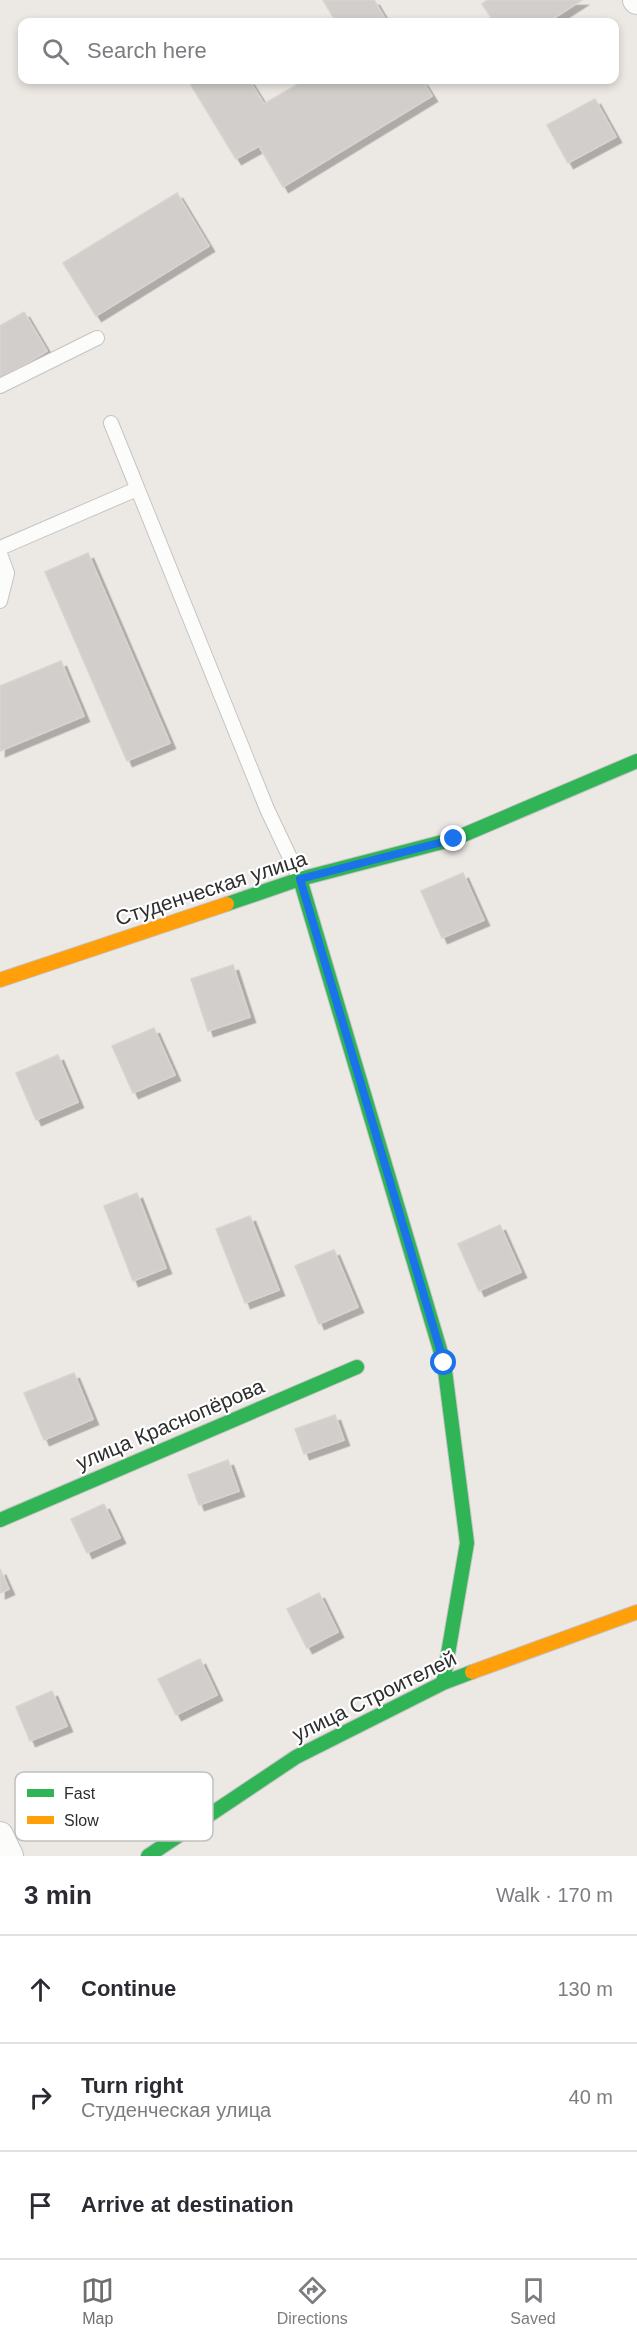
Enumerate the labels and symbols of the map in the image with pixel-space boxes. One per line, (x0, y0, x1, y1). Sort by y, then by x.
route end (440, 825, 466, 851)
street label: Студенческая улица (112, 846, 310, 930)
route start (430, 1349, 456, 1375)
street label: улица Краснопёрова (73, 1374, 268, 1474)
street label: улица Строителей (288, 1646, 460, 1746)
legend (15, 1772, 213, 1841)
text: Fast (64, 1785, 96, 1802)
text: Slow (64, 1812, 99, 1829)

